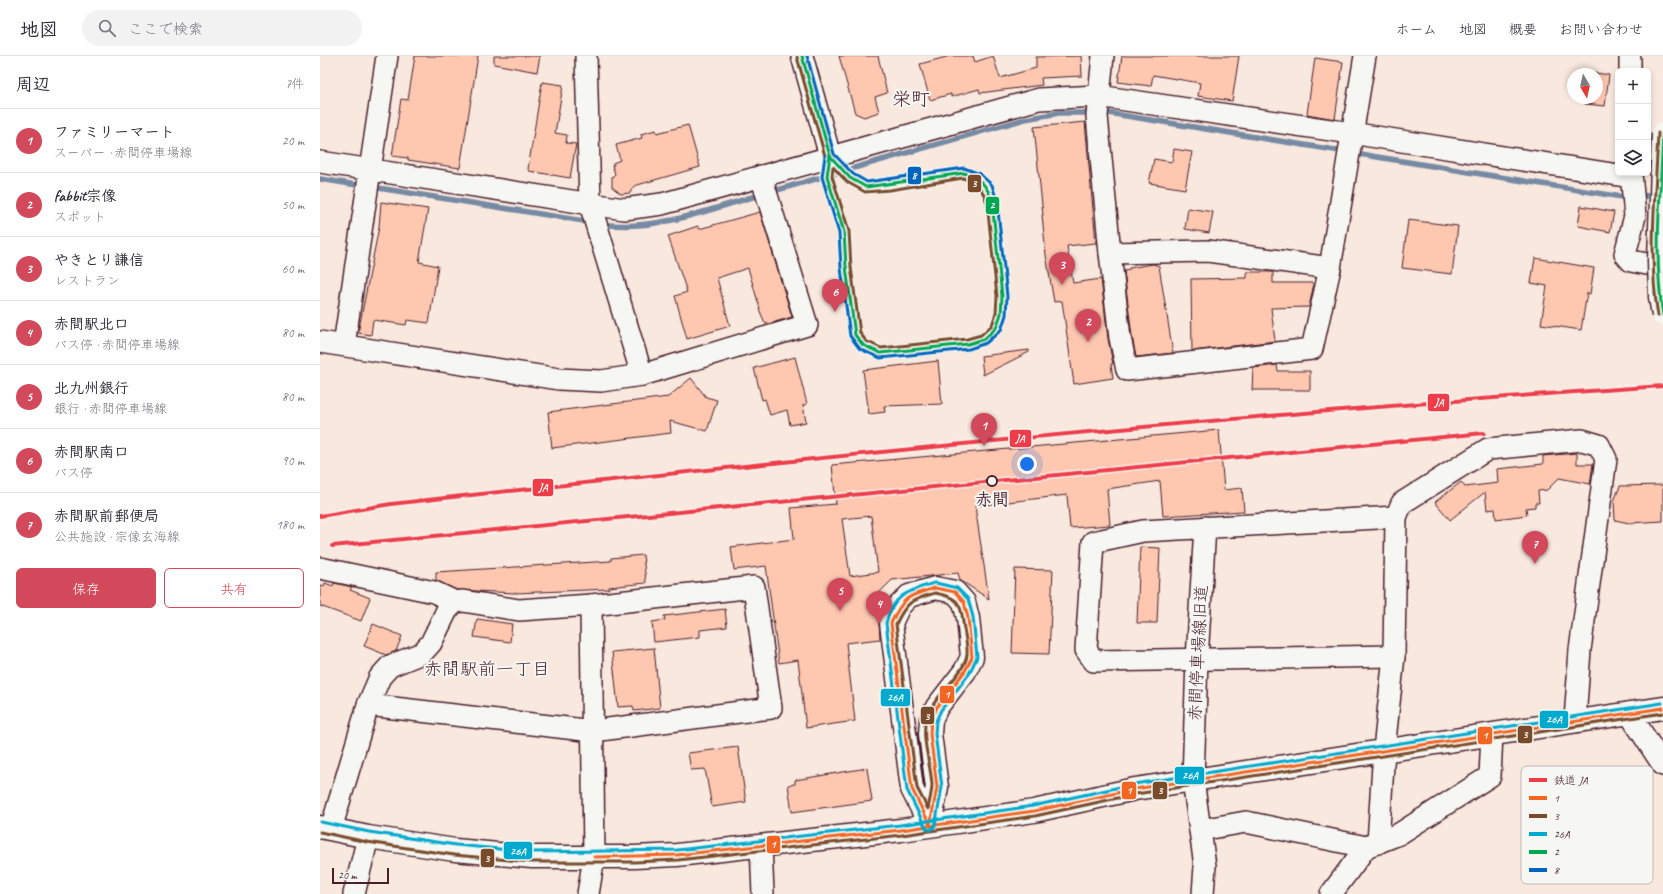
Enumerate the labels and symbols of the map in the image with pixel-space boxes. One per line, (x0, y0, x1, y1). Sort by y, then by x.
north arrow (1567, 68, 1603, 104)
district label: 栄町 (892, 87, 930, 111)
line badge: 8 (907, 166, 922, 185)
text: 8 (912, 168, 919, 182)
line badge: 3 (967, 174, 982, 193)
text: 3 (972, 176, 978, 190)
line badge: 2 (985, 196, 1000, 215)
text: 2 (990, 198, 996, 212)
pin: 3 (1049, 252, 1075, 285)
pin: 6 (822, 279, 848, 312)
pin: 2 (1075, 309, 1101, 342)
line badge: JA (1427, 393, 1450, 412)
text: JA (1433, 395, 1445, 409)
pin: 1 (971, 413, 997, 446)
line badge: JA (1009, 429, 1032, 448)
text: JA (1014, 431, 1026, 445)
your location (1017, 454, 1037, 474)
marker: 赤間 (986, 475, 998, 487)
line badge: JA (532, 478, 554, 497)
text: JA (537, 480, 549, 494)
place label: 赤間 (975, 489, 1009, 510)
pin: 7 (1522, 531, 1548, 564)
pin: 5 (827, 578, 853, 611)
street label: 赤間停車場線旧道 (1184, 585, 1212, 721)
pin: 4 (866, 591, 892, 624)
district label: 赤間駅前一丁目 (424, 658, 550, 680)
line badge: 1 (939, 685, 955, 704)
text: 1 (945, 687, 951, 701)
line badge: 26A (880, 688, 911, 707)
text: 26A (887, 690, 904, 704)
line badge: 3 (920, 706, 935, 725)
text: 3 (925, 709, 931, 723)
line badge: 26A (1539, 710, 1569, 729)
text: 26A (1546, 712, 1563, 726)
line badge: 3 (1517, 725, 1533, 744)
line badge: 1 (1477, 726, 1493, 745)
text: 3 (1523, 727, 1529, 741)
text: 1 (1483, 728, 1489, 742)
line badge: 26A (1174, 766, 1205, 785)
legend (1521, 766, 1653, 884)
text: 26A (1182, 768, 1199, 782)
text: 鉄道 JA (1554, 773, 1588, 787)
line badge: 1 (1121, 781, 1137, 800)
line badge: 3 (1152, 781, 1168, 800)
text: 1 (1127, 783, 1133, 797)
text: 3 (1158, 783, 1164, 797)
text: 1 (1554, 791, 1560, 805)
text: 3 (1554, 809, 1560, 823)
text: 26A (1554, 827, 1570, 841)
line badge: 1 (766, 835, 781, 854)
text: 1 (771, 837, 777, 851)
line badge: 26A (503, 841, 533, 860)
text: 26A (510, 844, 527, 858)
text: 2 (1554, 845, 1560, 859)
line badge: 3 (480, 848, 495, 868)
text: 3 (485, 851, 491, 865)
text: 8 (1554, 863, 1560, 877)
scale bar (332, 866, 389, 885)

